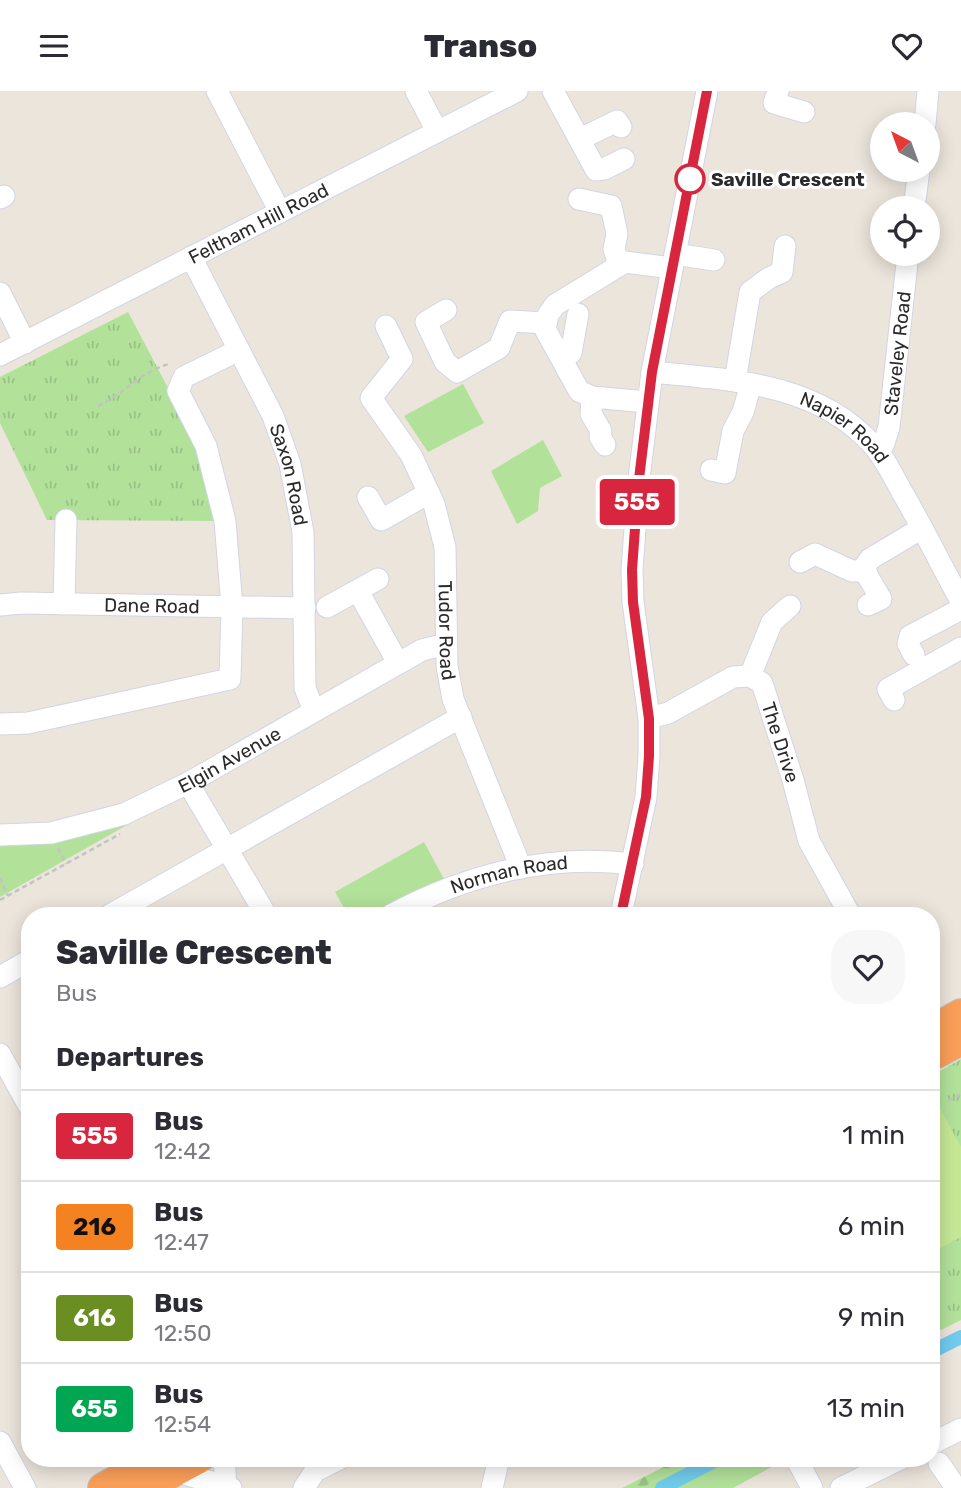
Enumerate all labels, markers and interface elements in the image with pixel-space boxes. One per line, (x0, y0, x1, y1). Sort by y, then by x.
icon: menu (35, 27, 73, 65)
text: Transo (424, 27, 537, 65)
icon: heart (888, 27, 926, 65)
north arrow (870, 112, 940, 182)
map controls (870, 112, 940, 266)
marker: Saville Crescent (675, 164, 705, 194)
place label: Saville Crescent (711, 168, 865, 191)
street label: Feltham Hill Road (184, 178, 332, 268)
button: locate (870, 196, 940, 266)
street label: Staveley Road (879, 290, 915, 417)
street label: Napier Road (797, 386, 894, 467)
street label: Saxon Road (265, 421, 313, 527)
line badge: 555 (597, 479, 677, 525)
text: 555 (614, 488, 660, 516)
street label: Tudor Road (434, 580, 461, 682)
street label: Dane Road (104, 593, 200, 618)
street label: The Drive (757, 699, 805, 785)
street label: Elgin Avenue (174, 721, 285, 798)
street label: Norman Road (447, 850, 569, 898)
button: heart (831, 930, 905, 1004)
text: Saville Crescent (56, 933, 332, 972)
text: Bus (56, 979, 97, 1007)
text: Departures (56, 1042, 204, 1073)
text: Bus (154, 1106, 203, 1137)
text: 1 min (842, 1120, 905, 1151)
text: 555 (71, 1122, 118, 1150)
text: 12:42 (154, 1137, 211, 1165)
text: Bus (154, 1197, 203, 1228)
text: 6 min (838, 1211, 905, 1242)
text: 216 (73, 1213, 116, 1241)
text: 12:47 (154, 1228, 209, 1256)
text: Bus (154, 1288, 203, 1319)
text: 9 min (838, 1302, 905, 1333)
text: 616 (73, 1304, 116, 1332)
text: 12:50 (154, 1319, 212, 1347)
text: Bus (154, 1379, 203, 1410)
text: 13 min (827, 1393, 905, 1424)
text: 655 (71, 1395, 118, 1423)
text: 12:54 (154, 1410, 211, 1438)

